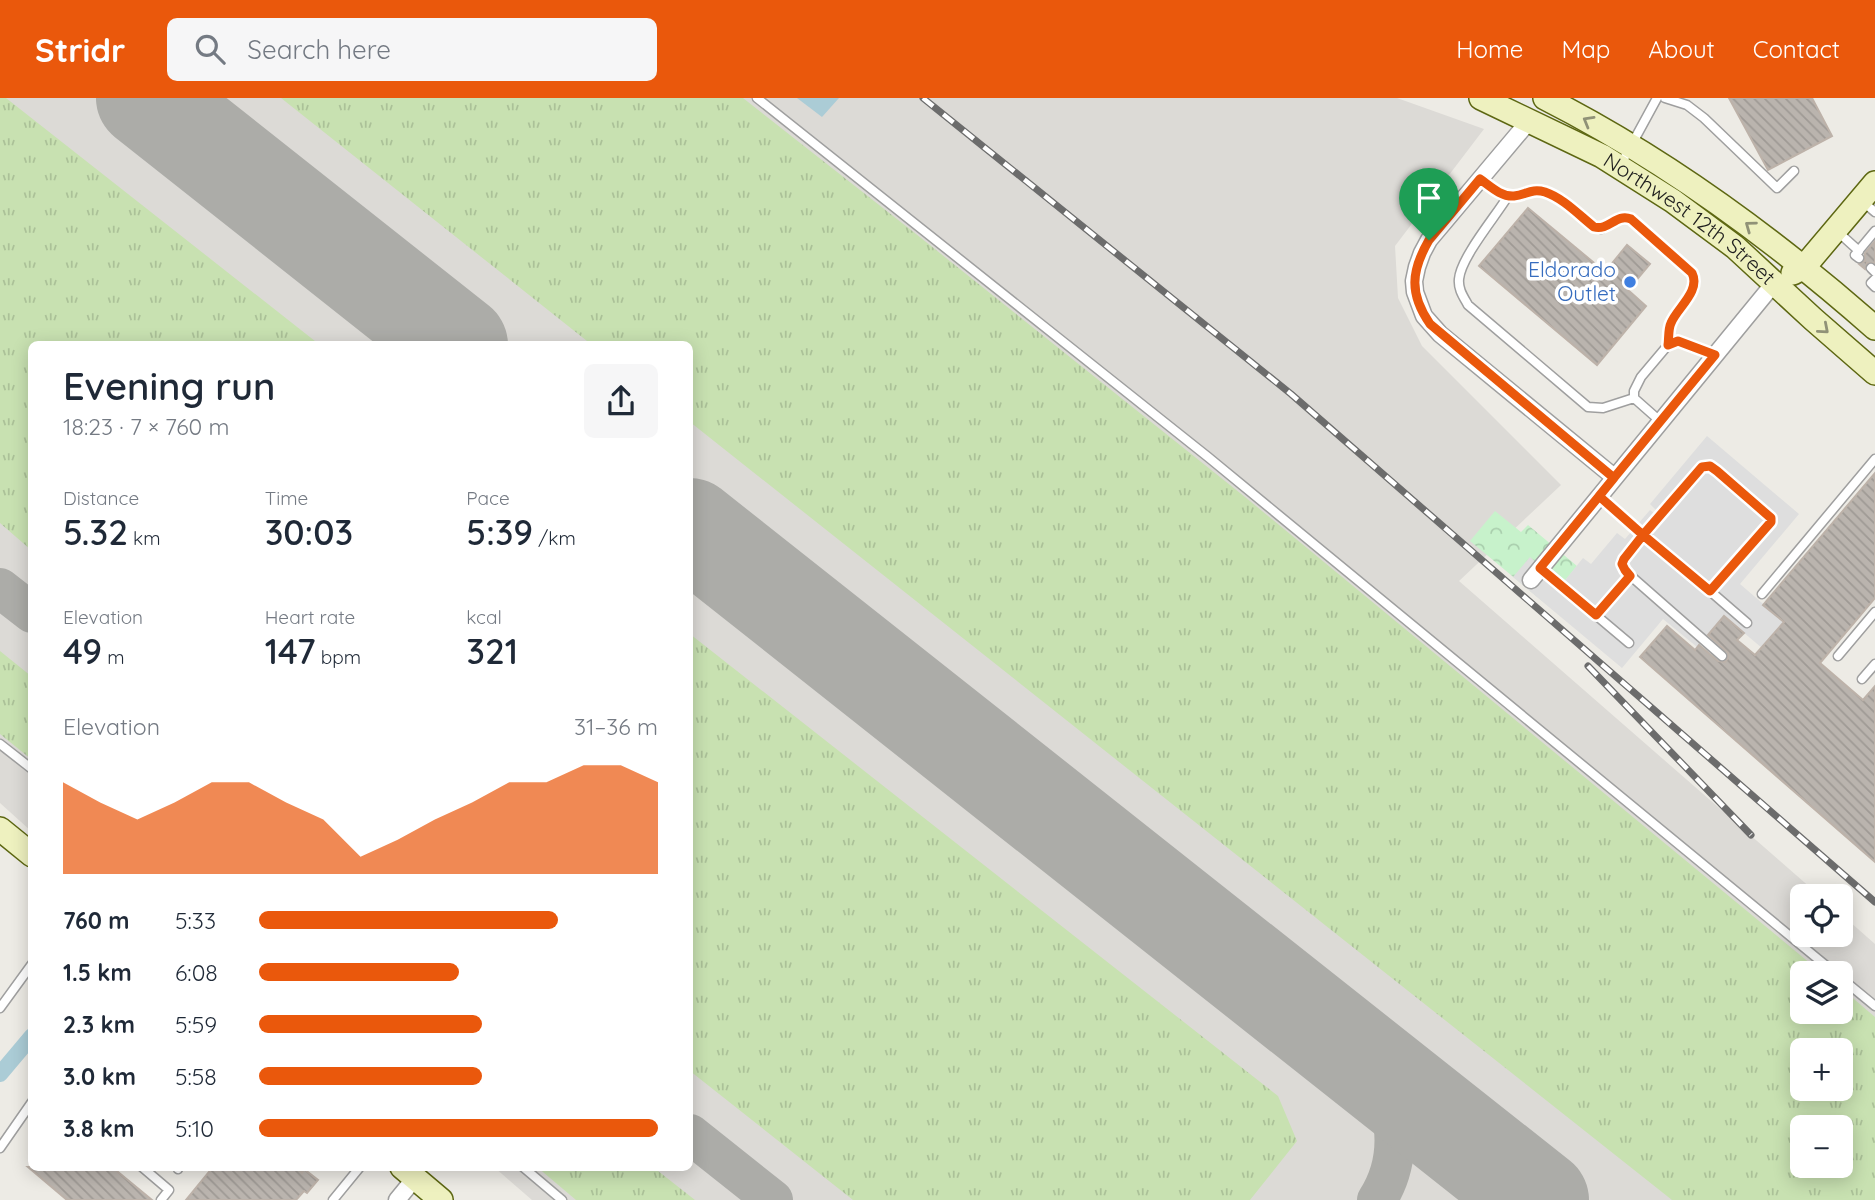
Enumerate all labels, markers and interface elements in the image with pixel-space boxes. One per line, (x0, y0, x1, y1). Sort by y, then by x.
search box (167, 18, 657, 81)
text: Stridr (35, 29, 125, 70)
icon: search (191, 30, 229, 68)
text: Search here (247, 33, 391, 66)
text: Home (1456, 34, 1523, 64)
text: Map (1561, 34, 1610, 64)
text: About (1648, 34, 1715, 64)
text: Contact (1753, 34, 1840, 64)
one-way arrow (1583, 116, 1596, 129)
street label: Northwest 12th Street (1599, 146, 1781, 290)
pin (1399, 168, 1459, 240)
icon: arrive (1410, 179, 1448, 217)
one-way arrow (1745, 222, 1758, 234)
place label: Eldorado Outlet (1528, 256, 1616, 306)
marker: Eldorado Outlet (1622, 274, 1638, 290)
one-way arrow (1816, 321, 1829, 333)
text: Evening run (63, 362, 276, 410)
button: share (584, 364, 658, 438)
text: 18:23 · 7 × 760 m (63, 412, 230, 441)
text: Distance (63, 486, 139, 510)
text: Time (265, 486, 308, 510)
text: Pace (466, 486, 510, 510)
text: 5.32 (63, 510, 128, 554)
text: 30:03 (265, 510, 353, 554)
text: 5:39 (466, 510, 533, 554)
text: km (128, 526, 161, 550)
text: /km (533, 526, 576, 550)
text: Elevation (63, 605, 143, 629)
text: Heart rate (265, 605, 355, 629)
text: kcal (466, 605, 502, 629)
text: 49 (63, 629, 102, 673)
text: 147 (265, 629, 316, 673)
text: 321 (466, 629, 518, 673)
text: m (102, 645, 124, 669)
text: bpm (316, 645, 361, 669)
text: Elevation (63, 712, 160, 741)
text: 31–36 m (574, 712, 658, 741)
map controls (1790, 884, 1853, 1178)
button: locate (1790, 884, 1853, 947)
text: 760 m (63, 906, 129, 935)
text: 5:33 (175, 906, 216, 935)
text: 1.5 km (63, 958, 132, 987)
text: 6:08 (175, 958, 218, 987)
button: layers (1790, 961, 1853, 1024)
text: 2.3 km (63, 1010, 135, 1039)
text: 5:59 (175, 1010, 217, 1039)
button: + (1790, 1038, 1853, 1101)
text: 3.0 km (63, 1062, 136, 1091)
text: 5:58 (175, 1062, 217, 1091)
text: 3.8 km (63, 1114, 134, 1143)
text: 5:10 (175, 1114, 214, 1143)
button: − (1790, 1115, 1853, 1178)

